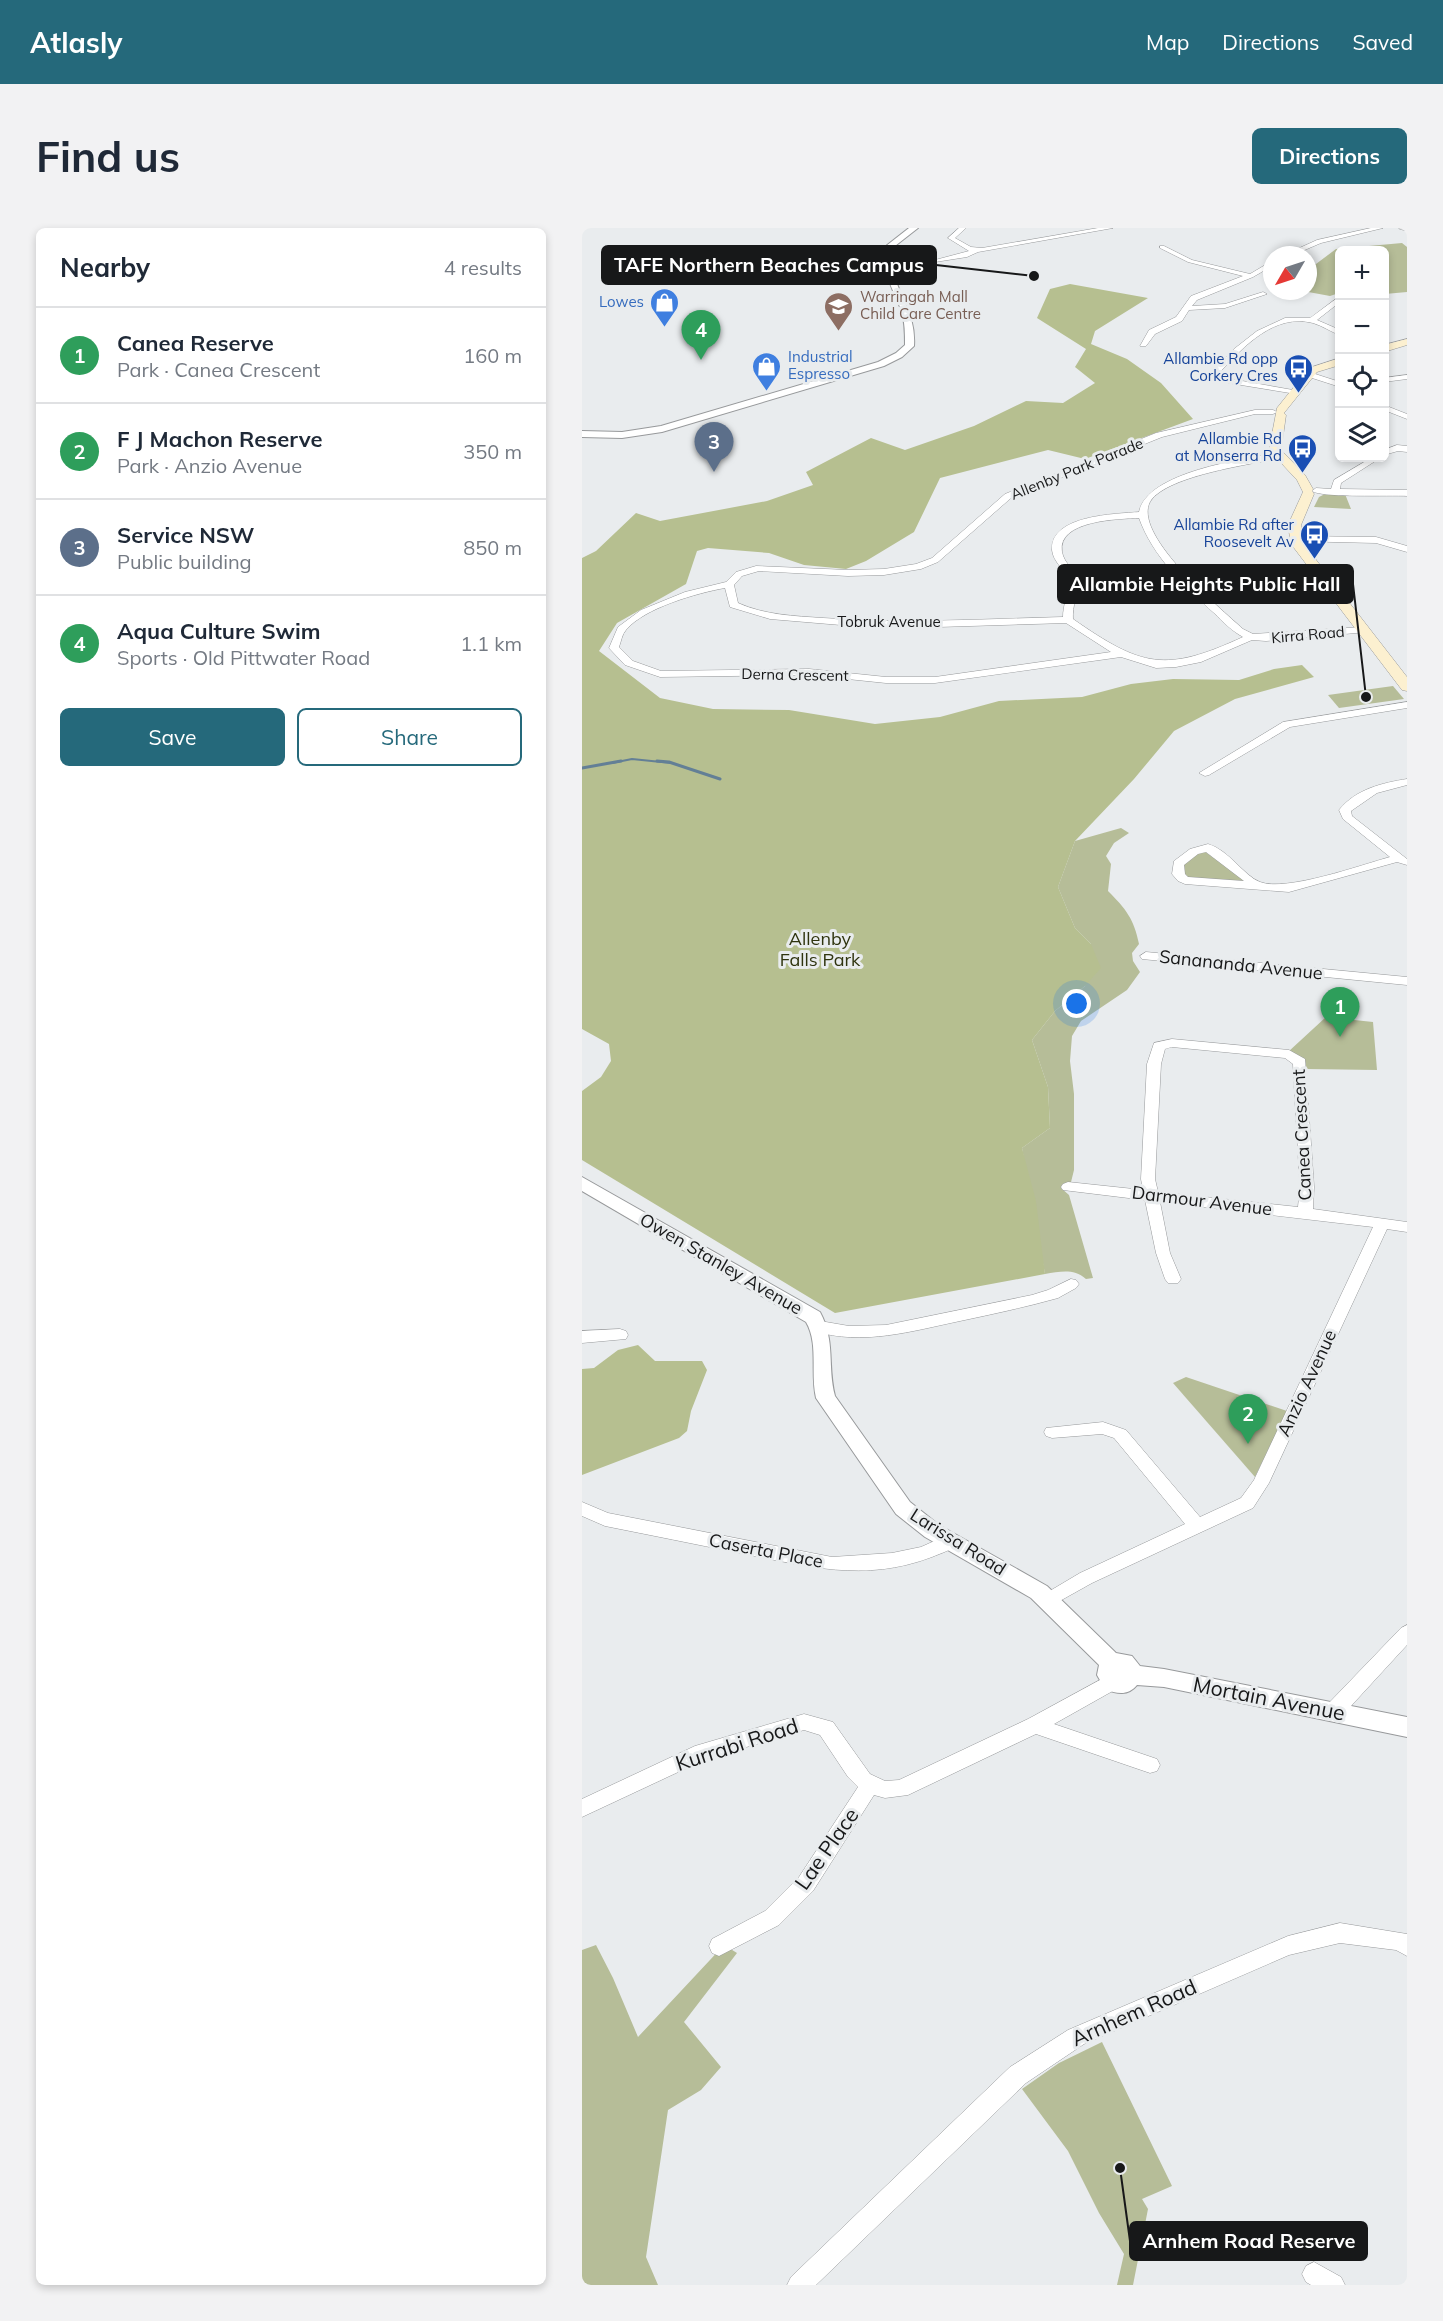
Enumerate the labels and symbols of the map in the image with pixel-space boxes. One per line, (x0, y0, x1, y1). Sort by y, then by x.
callout: TAFE Northern Beaches Campus (602, 246, 936, 284)
north arrow (1263, 246, 1317, 300)
text: TAFE Northern Beaches Campus (614, 252, 924, 277)
shop icon: Lowes (649, 286, 681, 328)
place label: Warringah Mall Child Care Centre (860, 287, 981, 323)
school or university icon: Warringah Mall Child Care Centre (823, 290, 855, 332)
place label: Lowes (599, 292, 644, 311)
pin: 4 (682, 310, 720, 360)
place label: Industrial Espresso (788, 347, 853, 383)
place label: Allambie Rd opp Corkery Cres (1163, 349, 1278, 385)
shop icon: Industrial Espresso (751, 350, 783, 392)
bus stop icon: Allambie Rd opp Corkery Cres (1283, 352, 1315, 394)
pin: 3 (694, 422, 734, 472)
place label: Allambie Rd at Monserra Rd (1175, 429, 1282, 465)
bus stop icon: Allambie Rd at Monserra Rd (1287, 432, 1319, 474)
street label: Allenby Park Parade (1008, 433, 1146, 504)
place label: Allambie Rd after Roosevelt Av (1173, 515, 1295, 551)
bus stop icon: Allambie Rd after Roosevelt Av (1299, 518, 1331, 560)
callout: Allambie Heights Public Hall (1058, 565, 1353, 603)
text: Allambie Heights Public Hall (1070, 571, 1340, 596)
street label: Tobruk Avenue (837, 612, 941, 631)
street label: Kirra Road (1270, 622, 1345, 647)
street label: Derna Crescent (741, 664, 849, 685)
park label: Allenby Falls Park (780, 927, 861, 971)
street label: Sanananda Avenue (1158, 944, 1324, 985)
pin: 1 (1320, 988, 1359, 1037)
your location (1062, 989, 1091, 1018)
street label: Canea Crescent (1287, 1069, 1316, 1201)
street label: Darmour Avenue (1131, 1180, 1274, 1221)
street label: Owen Stanley Avenue (636, 1208, 807, 1320)
street label: Anzio Avenue (1272, 1326, 1341, 1440)
pin: 2 (1228, 1394, 1268, 1444)
street label: Larissa Road (906, 1503, 1011, 1580)
street label: Caserta Place (707, 1528, 825, 1573)
street label: Mortain Avenue (1191, 1671, 1347, 1725)
street label: Kurrabi Road (672, 1712, 801, 1776)
street label: Lae Place (789, 1803, 864, 1894)
street label: Arnhem Road (1067, 1973, 1200, 2051)
callout: Arnhem Road Reserve (1130, 2222, 1367, 2260)
text: Arnhem Road Reserve (1142, 2228, 1356, 2253)

